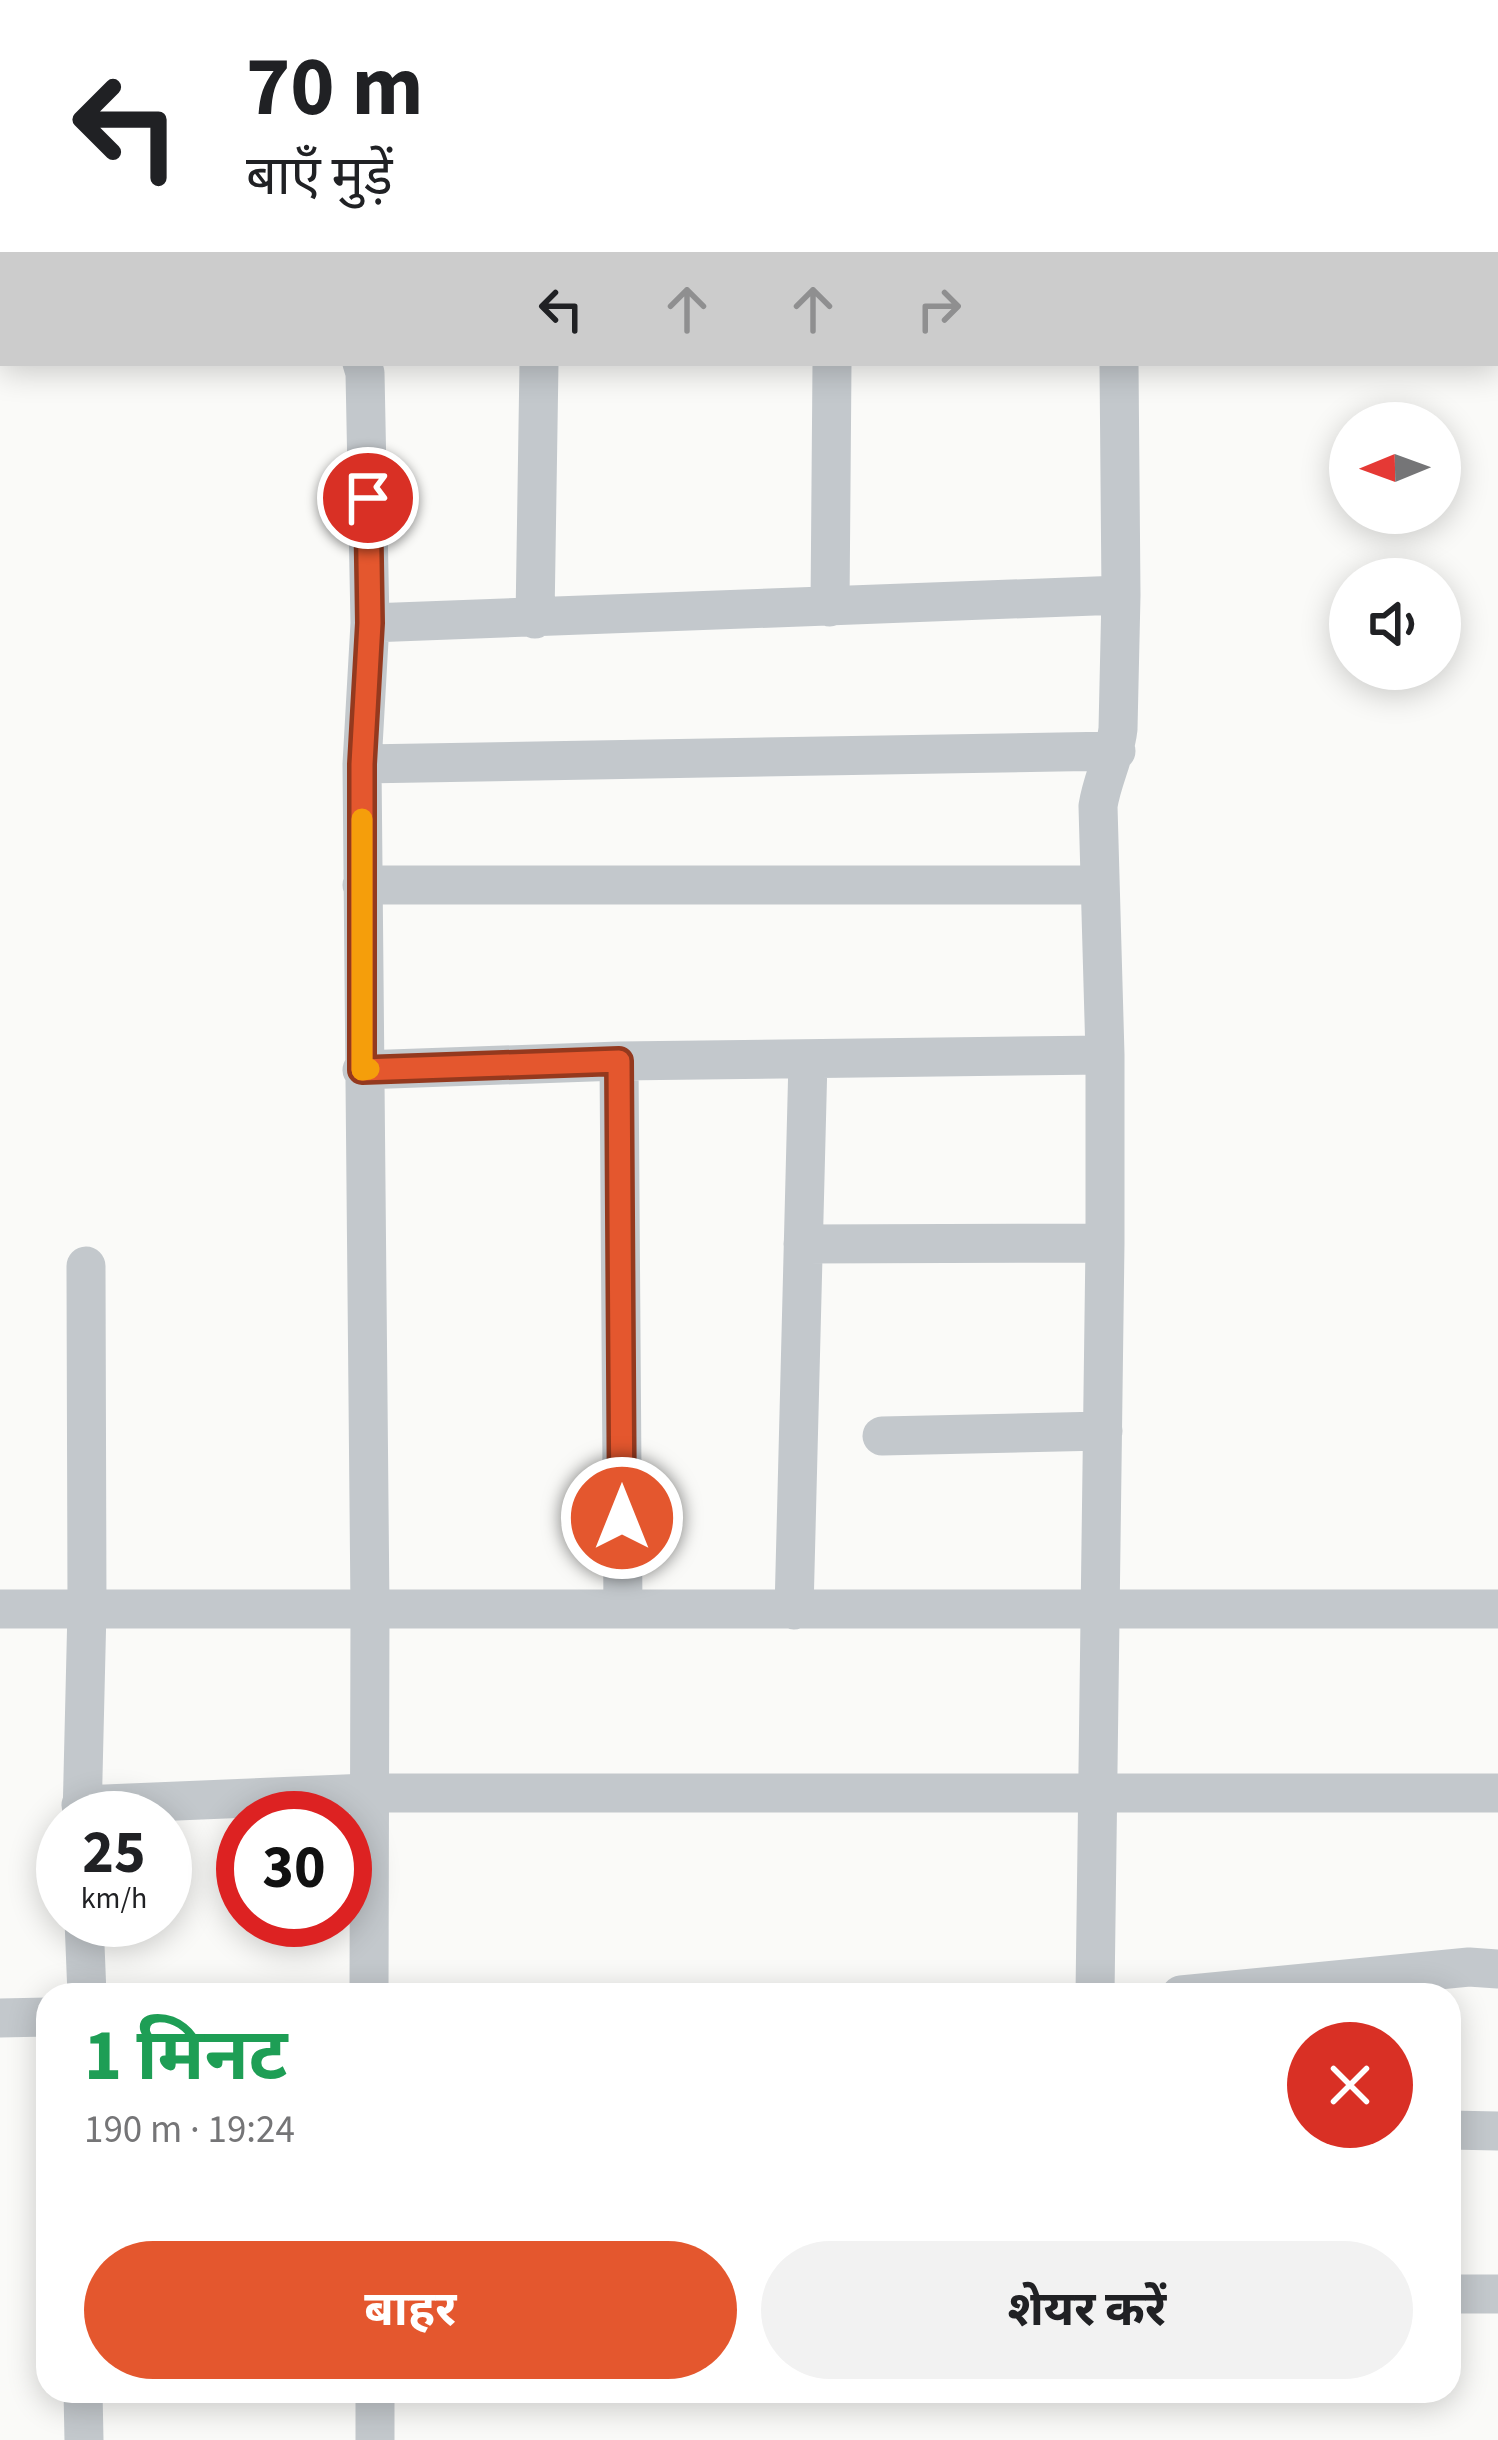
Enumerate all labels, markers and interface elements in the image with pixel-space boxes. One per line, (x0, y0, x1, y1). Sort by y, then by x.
text: 70 m (246, 28, 424, 148)
icon: left (48, 48, 204, 204)
text: बाएँ मुड़ें (246, 139, 393, 216)
icon: left (528, 276, 594, 342)
icon: ahead (654, 276, 720, 342)
icon: ahead (780, 276, 846, 342)
icon: right (906, 276, 972, 342)
north arrow (1329, 402, 1461, 534)
map controls (1329, 402, 1461, 690)
pin (317, 447, 419, 549)
icon: arrive (335, 465, 401, 531)
button: sound (1329, 558, 1461, 690)
position arrow (559, 1455, 685, 1581)
speed limit sign: 30 (216, 1791, 372, 1947)
text: 25 (82, 1811, 146, 1896)
text: km/h (81, 1877, 147, 1920)
text: 1 मिनट (84, 2005, 288, 2108)
button: close (1287, 2022, 1413, 2148)
text: 190 m · 19:24 (84, 2102, 295, 2158)
button: बाहर (84, 2241, 737, 2379)
button: शेयर करें (761, 2241, 1413, 2379)

